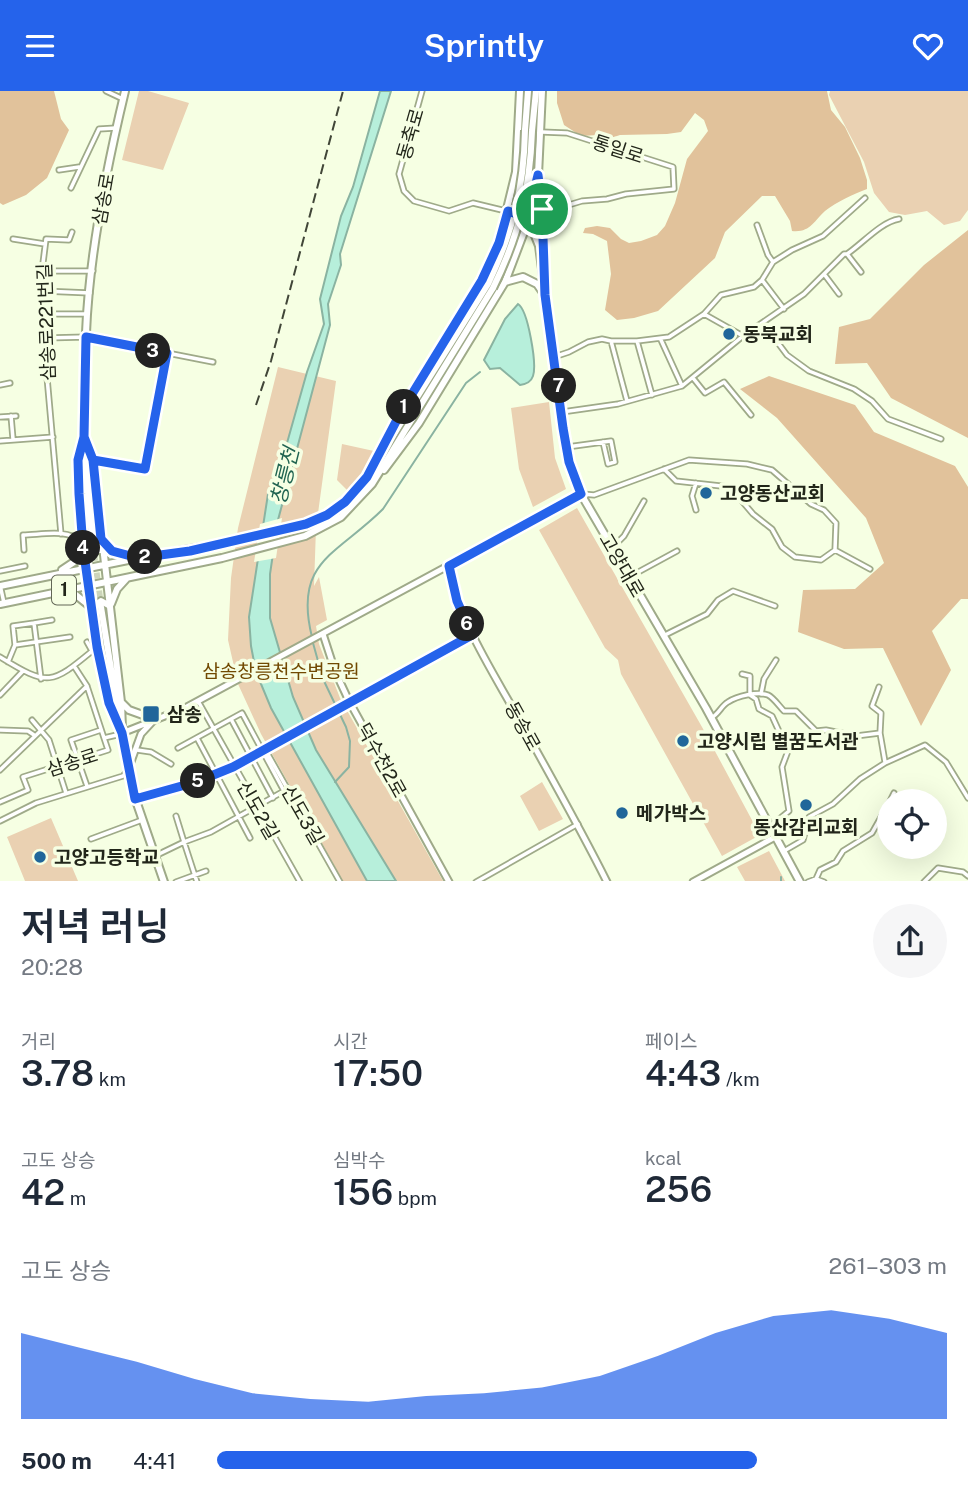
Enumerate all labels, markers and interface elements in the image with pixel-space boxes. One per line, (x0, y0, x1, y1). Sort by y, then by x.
icon: menu (21, 27, 59, 65)
text: Sprintly (424, 27, 544, 64)
icon: heart (909, 27, 947, 65)
street label: 동축로 (392, 106, 428, 162)
street label: 통일로 (590, 130, 646, 168)
street label: 삼송로 (88, 171, 118, 227)
pin (512, 179, 572, 239)
icon: arrive (523, 190, 561, 228)
street label: 삼송로221번길 (33, 263, 59, 381)
place label: 동북교회 (743, 323, 813, 345)
marker: 동북교회 (721, 326, 737, 342)
pin: 3 (136, 334, 170, 369)
text: 3 (146, 339, 159, 361)
pin: 7 (542, 369, 576, 403)
text: 7 (553, 374, 564, 396)
pin: 1 (386, 389, 422, 425)
text: 1 (399, 395, 408, 417)
water label: 창릉천 (265, 442, 304, 507)
place label: 고양동산교회 (720, 482, 825, 504)
marker: 고양동산교회 (698, 485, 714, 501)
street label: 고양대로 (595, 529, 649, 601)
pin: 4 (66, 531, 100, 566)
text: 4 (76, 536, 89, 558)
pin: 2 (128, 539, 162, 575)
text: 2 (138, 545, 151, 567)
road number: 1 (52, 576, 76, 605)
pin: 6 (449, 607, 484, 641)
text: 6 (460, 612, 473, 634)
park label: 삼송창릉천수변공원 (202, 660, 360, 682)
street label: 동송로 (501, 698, 545, 754)
place label: 삼송 (167, 703, 202, 725)
marker: 삼송 (141, 704, 161, 724)
street label: 덕수천2로 (353, 719, 411, 801)
place label: 고양시립 별꿈도서관 (697, 730, 859, 752)
marker: 고양시립 별꿈도서관 (675, 733, 691, 749)
street label: 삼송로 (44, 743, 100, 781)
pin: 5 (180, 763, 216, 799)
text: 5 (191, 769, 204, 791)
street label: 신도2길 (233, 777, 283, 843)
street label: 신도3길 (277, 782, 329, 848)
map controls (877, 789, 947, 859)
button: locate (877, 789, 947, 859)
marker: 동산감리교회 (798, 797, 814, 813)
place label: 메가박스 (636, 802, 706, 824)
marker: 메가박스 (614, 805, 630, 821)
place label: 동산감리교회 (754, 816, 858, 838)
place label: 고양고등학교 (54, 846, 159, 868)
marker: 고양고등학교 (32, 849, 48, 865)
text: 저녁 러닝 (21, 904, 170, 949)
button: share (873, 904, 947, 978)
text: 20:28 (21, 953, 83, 980)
text: 거리 (21, 1030, 56, 1052)
text: 시간 (333, 1030, 368, 1052)
text: 페이스 (645, 1030, 697, 1052)
text: 3.78 (21, 1053, 94, 1094)
text: 17:50 (333, 1053, 423, 1094)
text: 4:43 (645, 1053, 721, 1094)
text: km (94, 1068, 126, 1090)
text: /km (721, 1068, 760, 1090)
text: kcal (645, 1147, 682, 1169)
text: 고도 상승 (21, 1149, 96, 1171)
text: 심박수 (333, 1149, 385, 1171)
text: 256 (645, 1169, 712, 1210)
text: 42 (21, 1172, 65, 1213)
text: 156 (333, 1172, 393, 1213)
text: m (65, 1187, 86, 1209)
text: bpm (393, 1187, 437, 1209)
text: 261–303 m (829, 1252, 947, 1279)
text: 고도 상승 (21, 1257, 111, 1284)
text: 500 m (21, 1447, 92, 1474)
text: 4:41 (133, 1447, 176, 1474)

